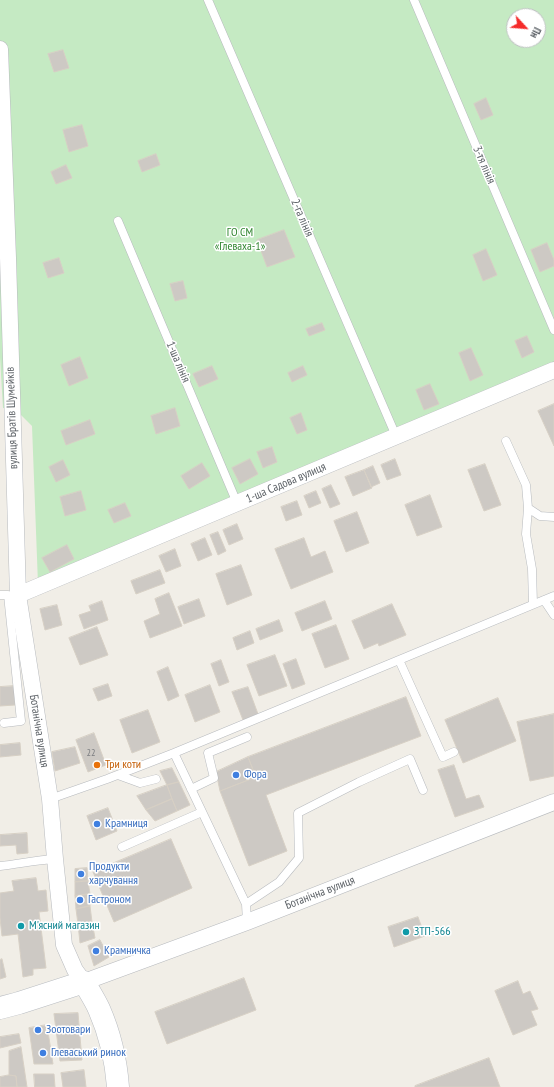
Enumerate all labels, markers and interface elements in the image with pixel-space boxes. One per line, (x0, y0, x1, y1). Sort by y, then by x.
north arrow (506, 8, 546, 48)
text: Пн (527, 25, 545, 41)
street label: 3-тя лінія (470, 144, 498, 186)
street label: 2-га лінія (288, 197, 316, 239)
park label: ГО СМ «Глеваха-1» (215, 226, 265, 254)
street label: 1-ша лінія (163, 339, 193, 385)
street label: вулиця Братів Шумейків (3, 367, 21, 469)
street label: 1-ша Садова вулиця (244, 460, 328, 506)
street label: Ботанічна вулиця (26, 694, 52, 768)
house number: 22 (87, 747, 95, 759)
place label: Три коти (105, 758, 141, 772)
marker: Три коти (92, 760, 102, 770)
place label: Фора (244, 768, 267, 782)
marker: Фора (231, 770, 241, 780)
place label: Крамниця (105, 817, 148, 831)
marker: Крамниця (92, 819, 102, 829)
place label: Продукти харчування (89, 860, 138, 888)
marker: Продукти харчування (76, 869, 86, 879)
street label: Ботанічна вулиця (283, 873, 357, 913)
place label: Гастроном (88, 893, 131, 907)
marker: Гастроном (75, 895, 85, 905)
place label: М'ясний магазин (29, 919, 100, 933)
marker: М'ясний магазин (16, 921, 26, 931)
place label: ЗТП-566 (414, 925, 451, 939)
marker: ЗТП-566 (401, 927, 411, 937)
place label: Крамничка (104, 944, 151, 958)
marker: Крамничка (91, 946, 101, 956)
place label: Зоотовари (46, 1023, 90, 1037)
marker: Зоотовари (33, 1025, 43, 1035)
place label: Глеваський ринок (51, 1046, 126, 1060)
marker: Глеваський ринок (38, 1048, 48, 1058)

